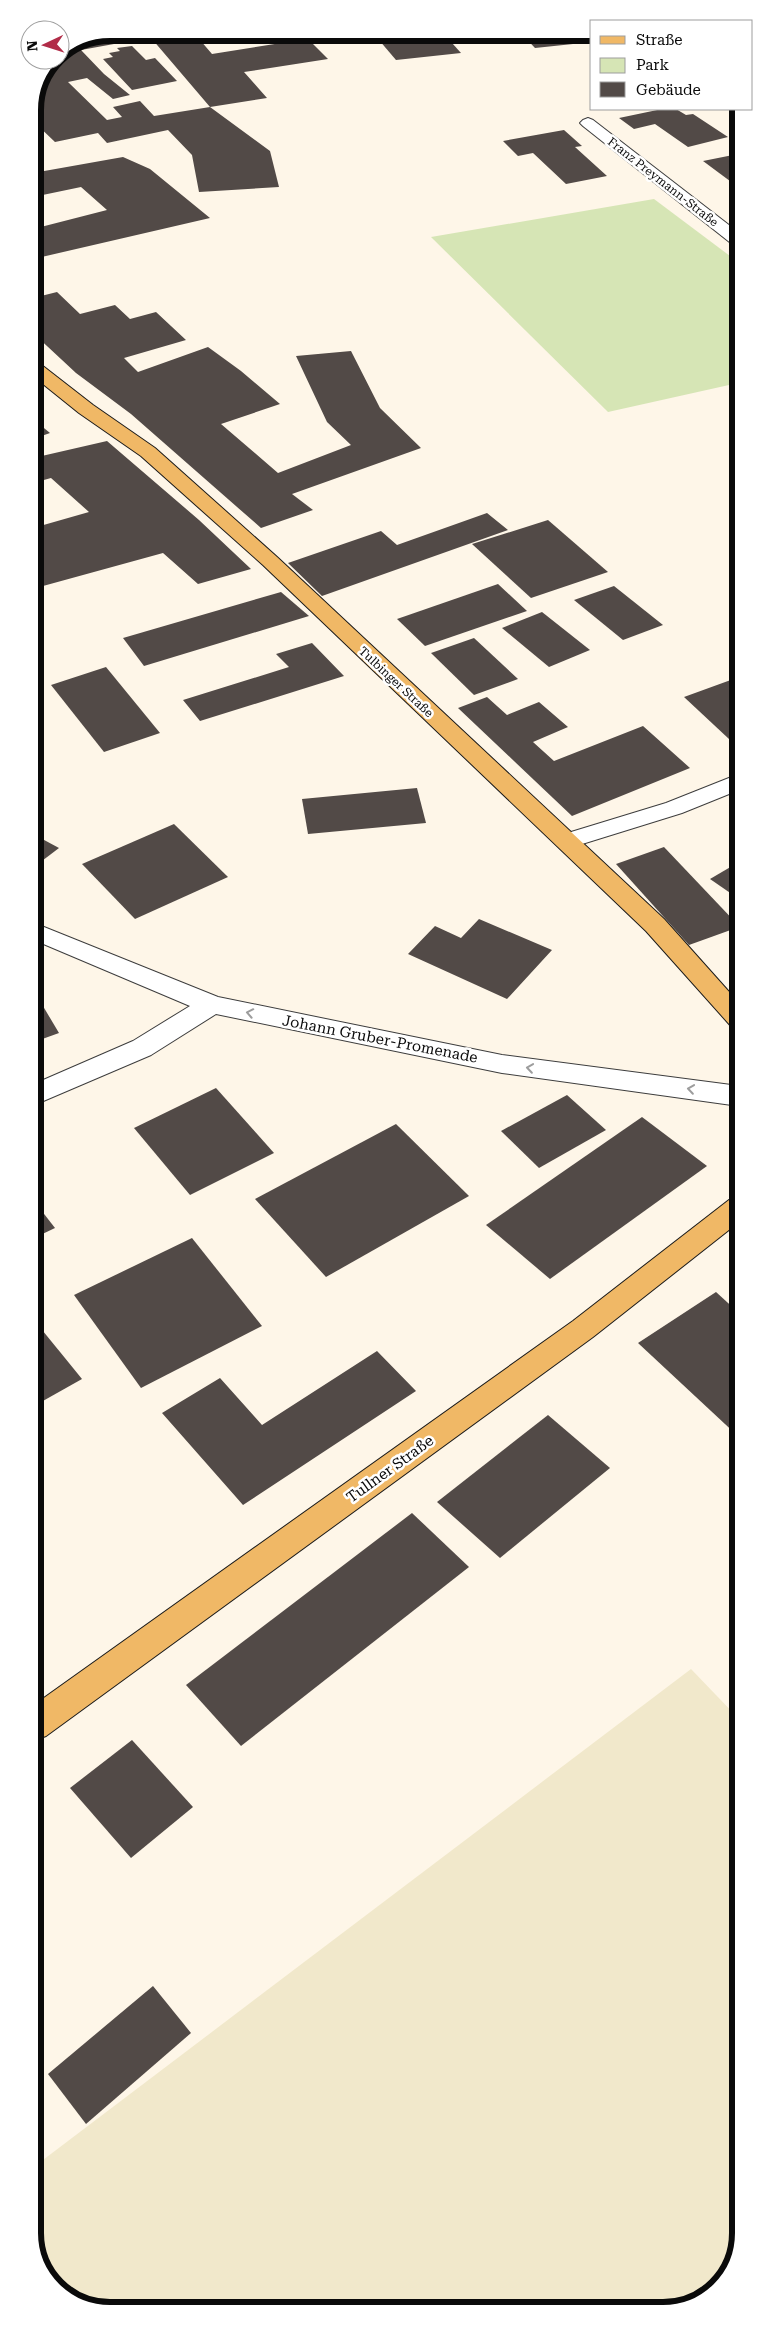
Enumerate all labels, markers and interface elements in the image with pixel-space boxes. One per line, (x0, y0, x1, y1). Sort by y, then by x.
north arrow (20, 20, 70, 70)
legend (590, 20, 753, 110)
text: Straße (636, 31, 683, 49)
text: N (24, 40, 40, 52)
text: Park (636, 56, 670, 74)
text: Gebäude (636, 81, 701, 99)
street label: Franz Preymann-Straße (605, 134, 721, 230)
street label: Tulbinger Straße (356, 644, 436, 720)
one-way arrow (246, 1008, 255, 1019)
street label: Johann Gruber-Promenade (281, 1011, 479, 1067)
one-way arrow (525, 1063, 534, 1073)
one-way arrow (686, 1085, 695, 1095)
street label: Tullner Straße (343, 1431, 437, 1507)

